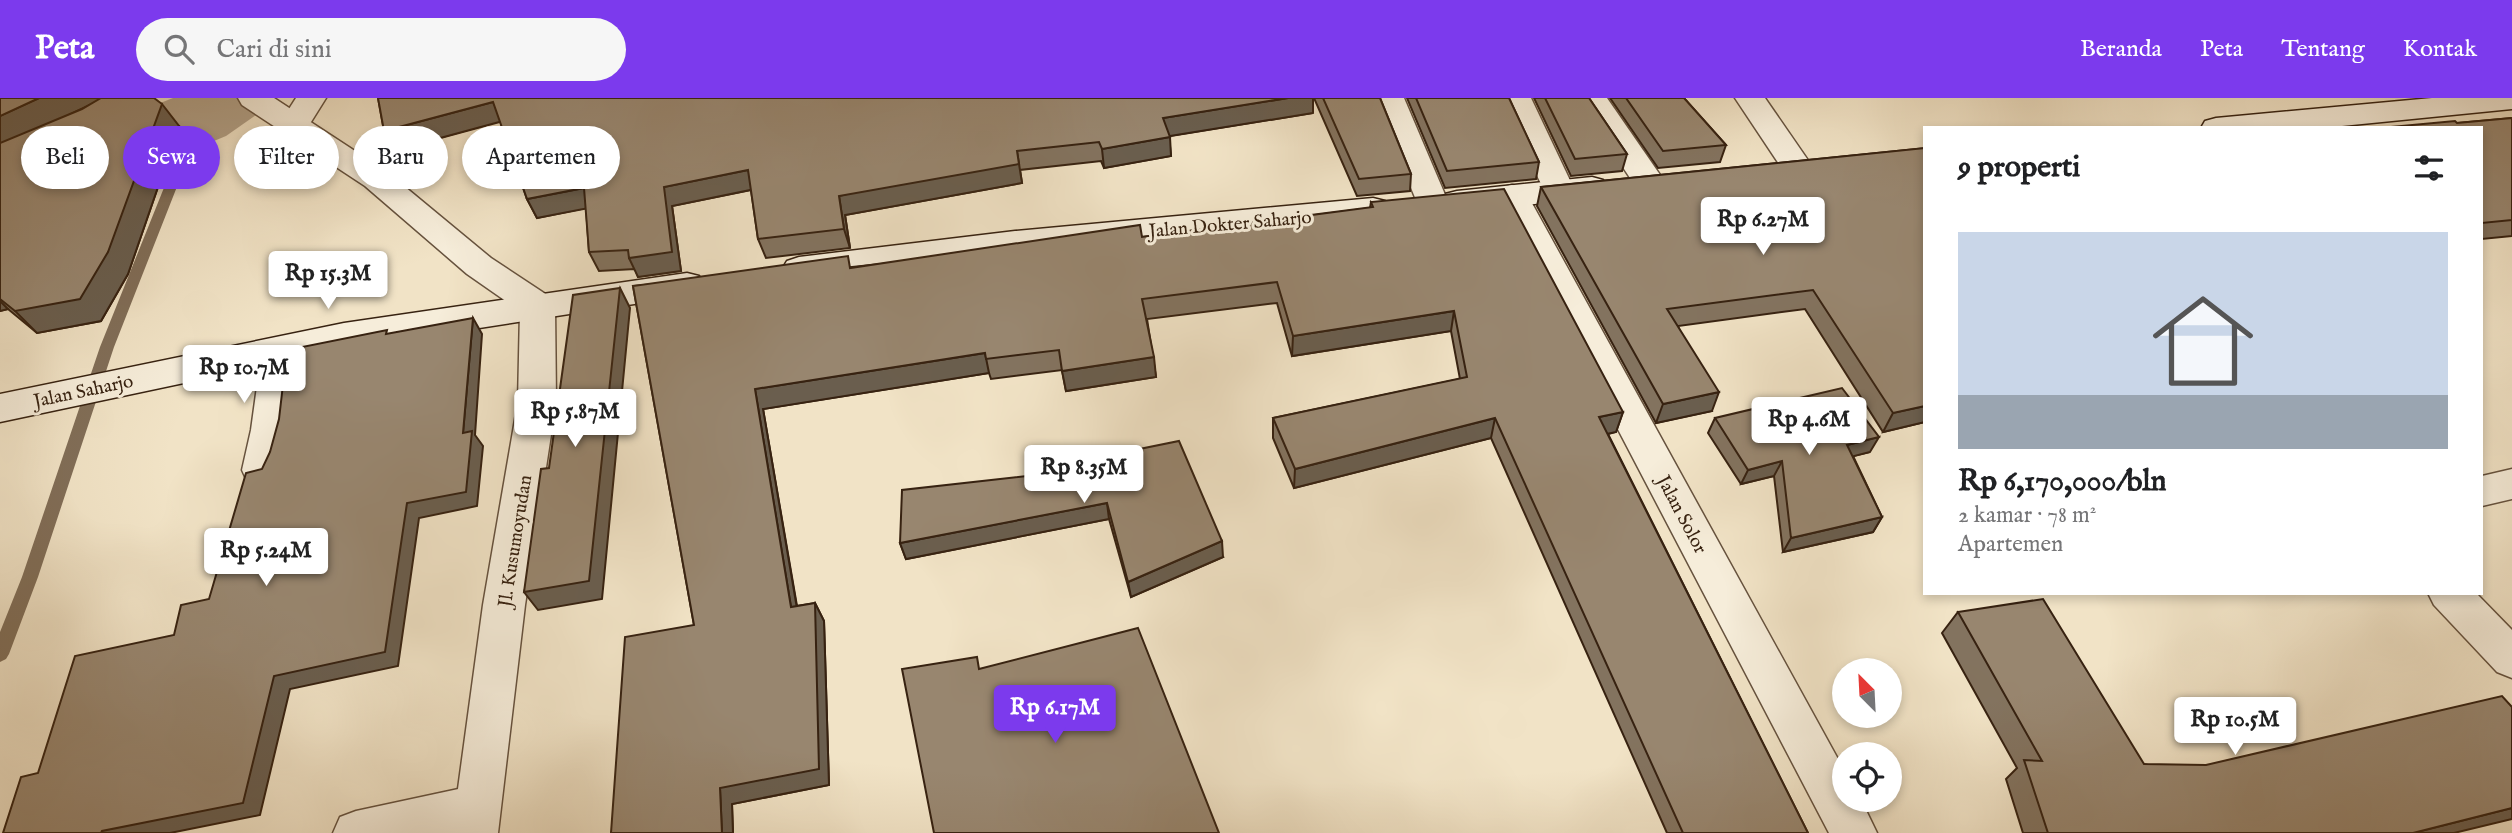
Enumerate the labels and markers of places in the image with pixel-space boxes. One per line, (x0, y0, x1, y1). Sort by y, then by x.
pin: Rp 6.27M (1691, 198, 1835, 257)
pin: Rp 15.3M (256, 252, 400, 311)
pin: Rp 10.7M (172, 345, 316, 405)
pin: Rp 5.87M (503, 390, 647, 449)
pin: Rp 4.6M (1744, 398, 1874, 457)
pin: Rp 8.35M (1012, 446, 1156, 505)
pin: Rp 5.24M (194, 528, 338, 588)
pin: Rp 6.17M (983, 686, 1127, 745)
pin: Rp 10.5M (2163, 698, 2307, 757)

